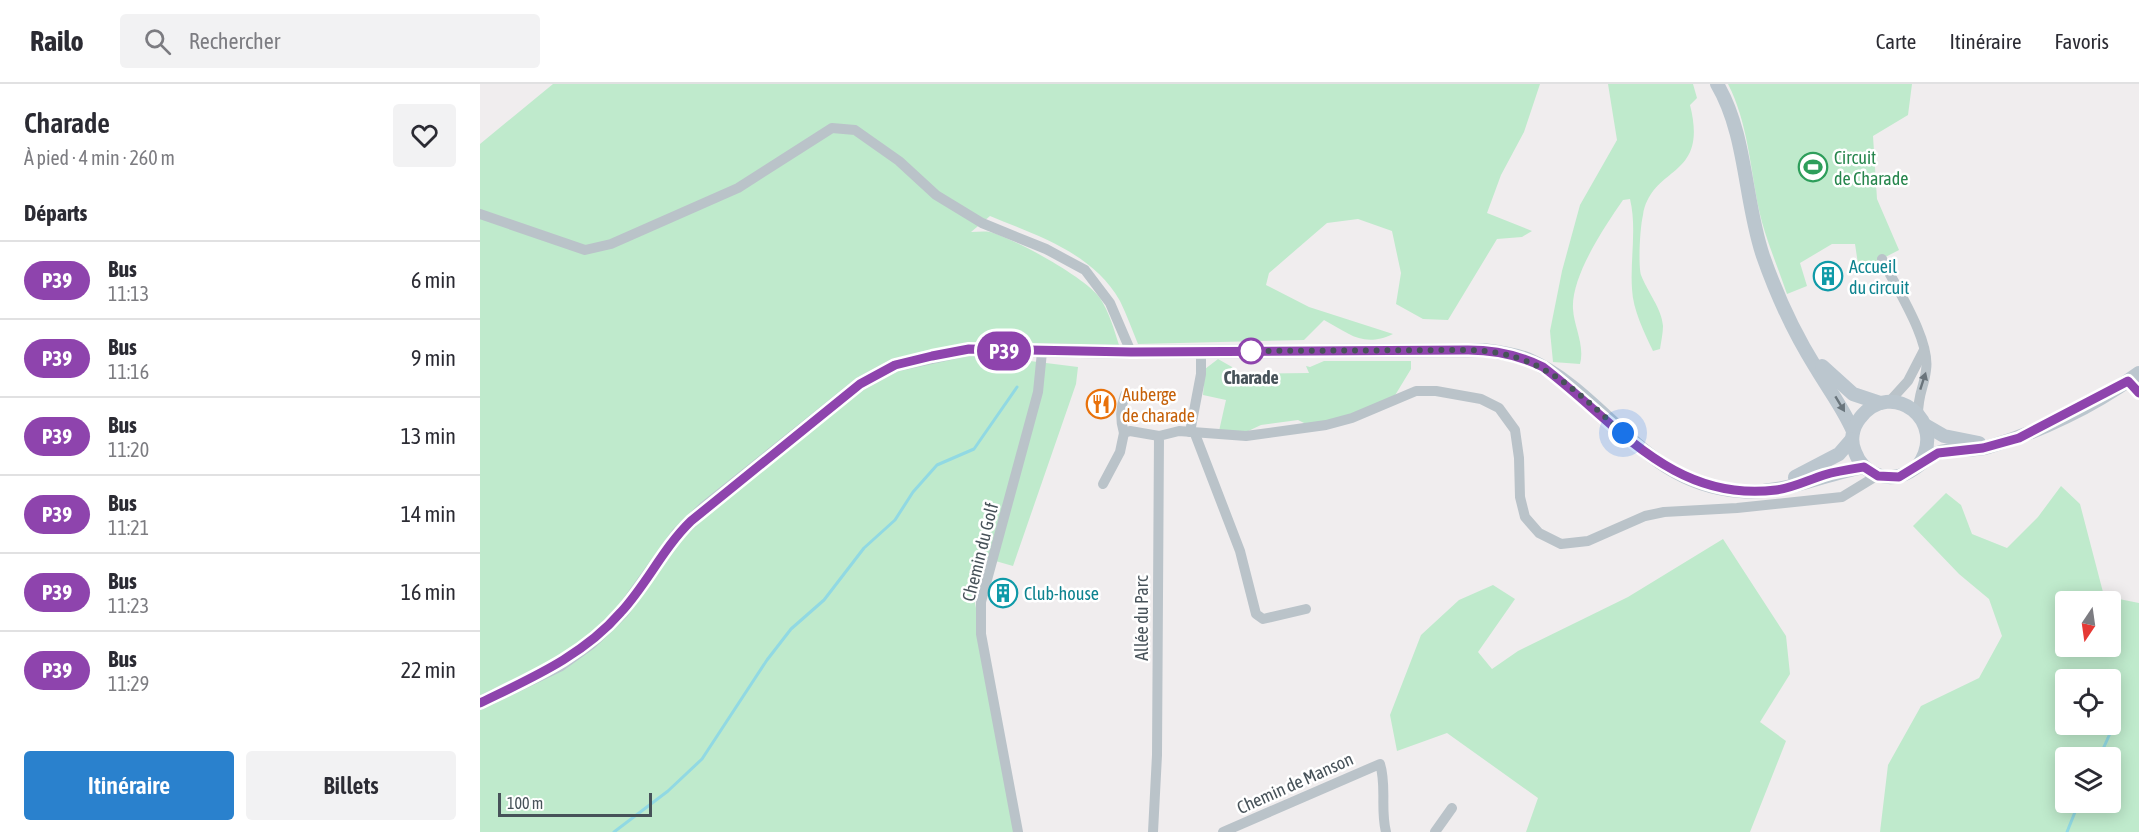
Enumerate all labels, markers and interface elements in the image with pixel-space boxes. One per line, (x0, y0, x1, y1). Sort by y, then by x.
search box (120, 14, 540, 68)
text: Railo (30, 25, 84, 57)
icon: search (141, 25, 174, 58)
text: Rechercher (189, 28, 280, 54)
text: Carte (1876, 29, 1916, 53)
text: Itinéraire (1949, 29, 2021, 53)
text: Favoris (2054, 29, 2109, 53)
button: heart (393, 104, 456, 167)
text: Charade (24, 107, 110, 139)
text: À pied · 4 min · 260 m (24, 146, 175, 169)
place label: Circuit de Charade (1834, 147, 1908, 189)
sports icon: Circuit de Charade (1797, 151, 1829, 183)
text: Départs (24, 200, 87, 226)
text: Bus (108, 256, 137, 282)
place label: Accueil du circuit (1849, 256, 1909, 298)
building icon: Accueil du circuit (1812, 260, 1844, 292)
text: 6 min (411, 267, 456, 293)
text: P39 (42, 268, 72, 292)
text: 11:13 (108, 282, 149, 305)
line badge: P39 (970, 332, 1038, 370)
text: Bus (108, 334, 137, 360)
marker: Charade (1238, 338, 1264, 364)
text: P39 (989, 339, 1019, 363)
text: 9 min (411, 345, 456, 371)
text: P39 (42, 346, 72, 370)
text: 11:16 (108, 360, 149, 383)
place label: Charade (1223, 367, 1279, 388)
one-way arrow (1918, 372, 1928, 390)
place label: Auberge de charade (1122, 384, 1195, 426)
restaurant icon: Auberge de charade (1085, 388, 1117, 420)
one-way arrow (1834, 396, 1845, 412)
text: Bus (108, 412, 137, 438)
your location (1608, 418, 1638, 448)
text: 13 min (401, 423, 456, 449)
text: P39 (42, 424, 72, 448)
text: 11:20 (108, 438, 149, 461)
text: Bus (108, 490, 137, 516)
text: 14 min (401, 501, 456, 527)
street label: Chemin du Golf (958, 501, 1002, 603)
text: P39 (42, 502, 72, 526)
text: 11:21 (108, 516, 149, 539)
text: Bus (108, 568, 137, 594)
street label: Allée du Parc (1131, 575, 1152, 661)
building icon: Club-house (987, 577, 1019, 609)
text: 16 min (401, 579, 456, 605)
text: P39 (42, 580, 72, 604)
place label: Club-house (1024, 583, 1099, 604)
north arrow (2055, 591, 2121, 657)
map controls (2055, 591, 2121, 813)
text: 11:23 (108, 594, 149, 617)
text: Bus (108, 646, 137, 672)
text: 22 min (401, 657, 456, 683)
text: P39 (42, 658, 72, 682)
button: locate (2055, 669, 2121, 735)
text: 11:29 (108, 672, 149, 695)
button: layers (2055, 747, 2121, 813)
street label: Chemin de Manson (1234, 748, 1356, 818)
button: Itinéraire (24, 751, 234, 820)
button: Billets (246, 751, 456, 820)
scale bar (498, 790, 652, 818)
text: 100 m (507, 794, 543, 812)

